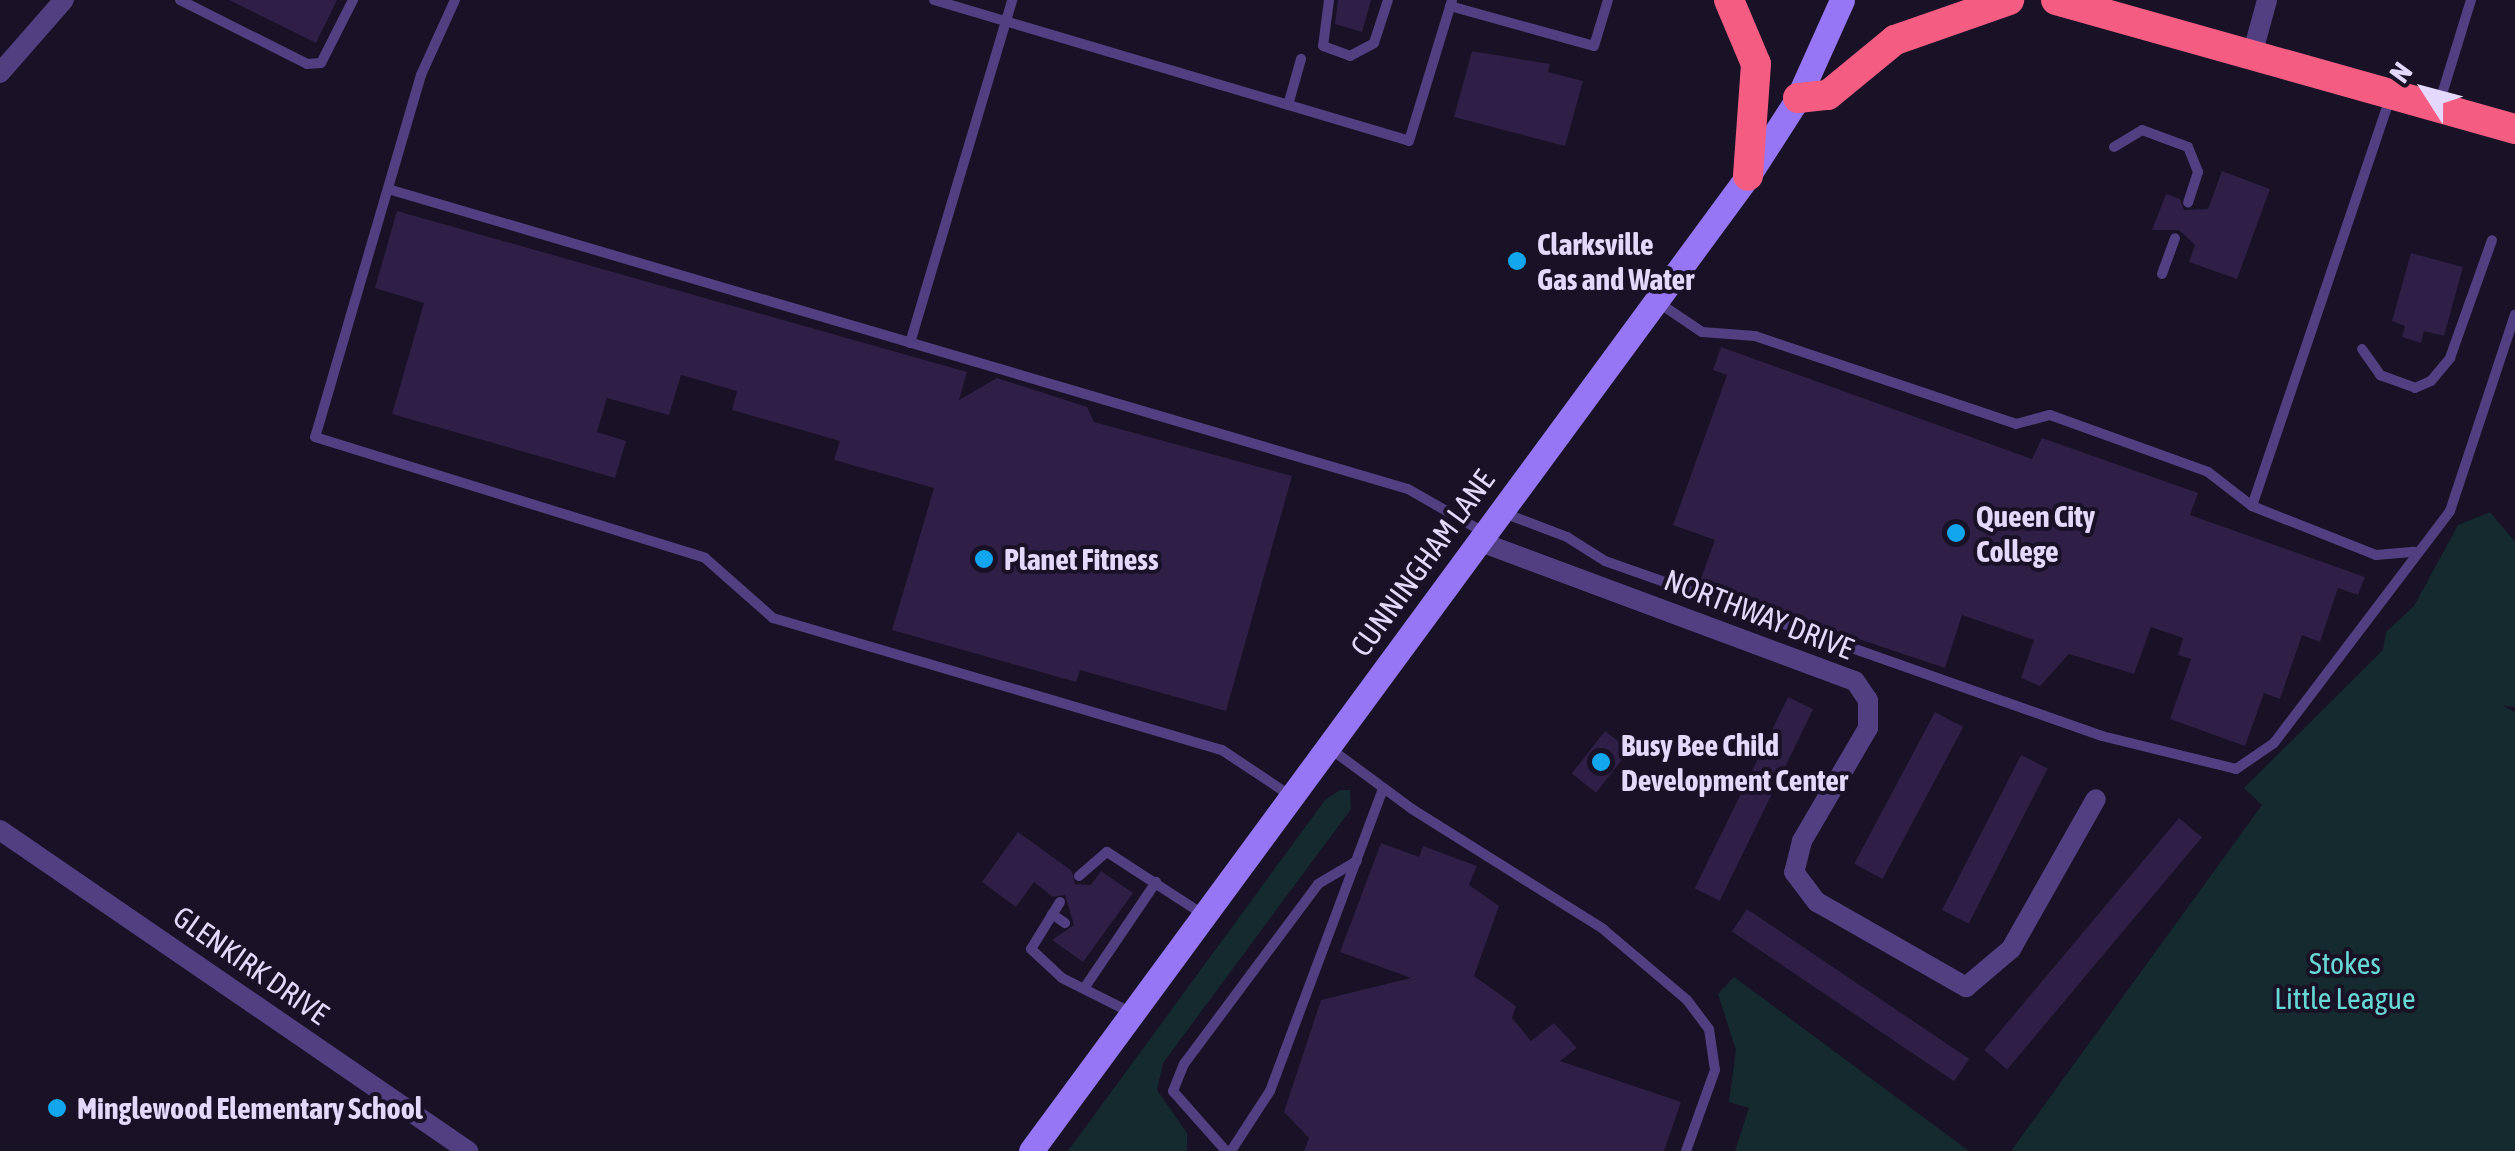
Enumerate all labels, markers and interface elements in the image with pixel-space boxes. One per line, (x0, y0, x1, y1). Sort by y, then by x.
north arrow (2375, 40, 2475, 140)
text: N (2383, 56, 2419, 88)
place label: Clarksville Gas and Water (1537, 226, 1694, 296)
marker: Clarksville Gas and Water (1506, 250, 1528, 272)
street label: CUNNINGHAM LANE (1342, 463, 1502, 663)
place label: Queen City College (1976, 498, 2095, 568)
marker: Queen City College (1945, 522, 1967, 544)
place label: Planet Fitness (1004, 541, 1158, 577)
marker: Planet Fitness (973, 548, 995, 570)
street label: NORTHWAY DRIVE (1659, 561, 1859, 667)
place label: Busy Bee Child Development Center (1621, 727, 1848, 798)
marker: Busy Bee Child Development Center (1590, 751, 1612, 773)
street label: GLENKIRK DRIVE (167, 898, 335, 1032)
park label: Stokes Little League (2274, 945, 2416, 1016)
place label: Minglewood Elementary School (77, 1090, 423, 1126)
marker: Minglewood Elementary School (46, 1097, 68, 1119)

